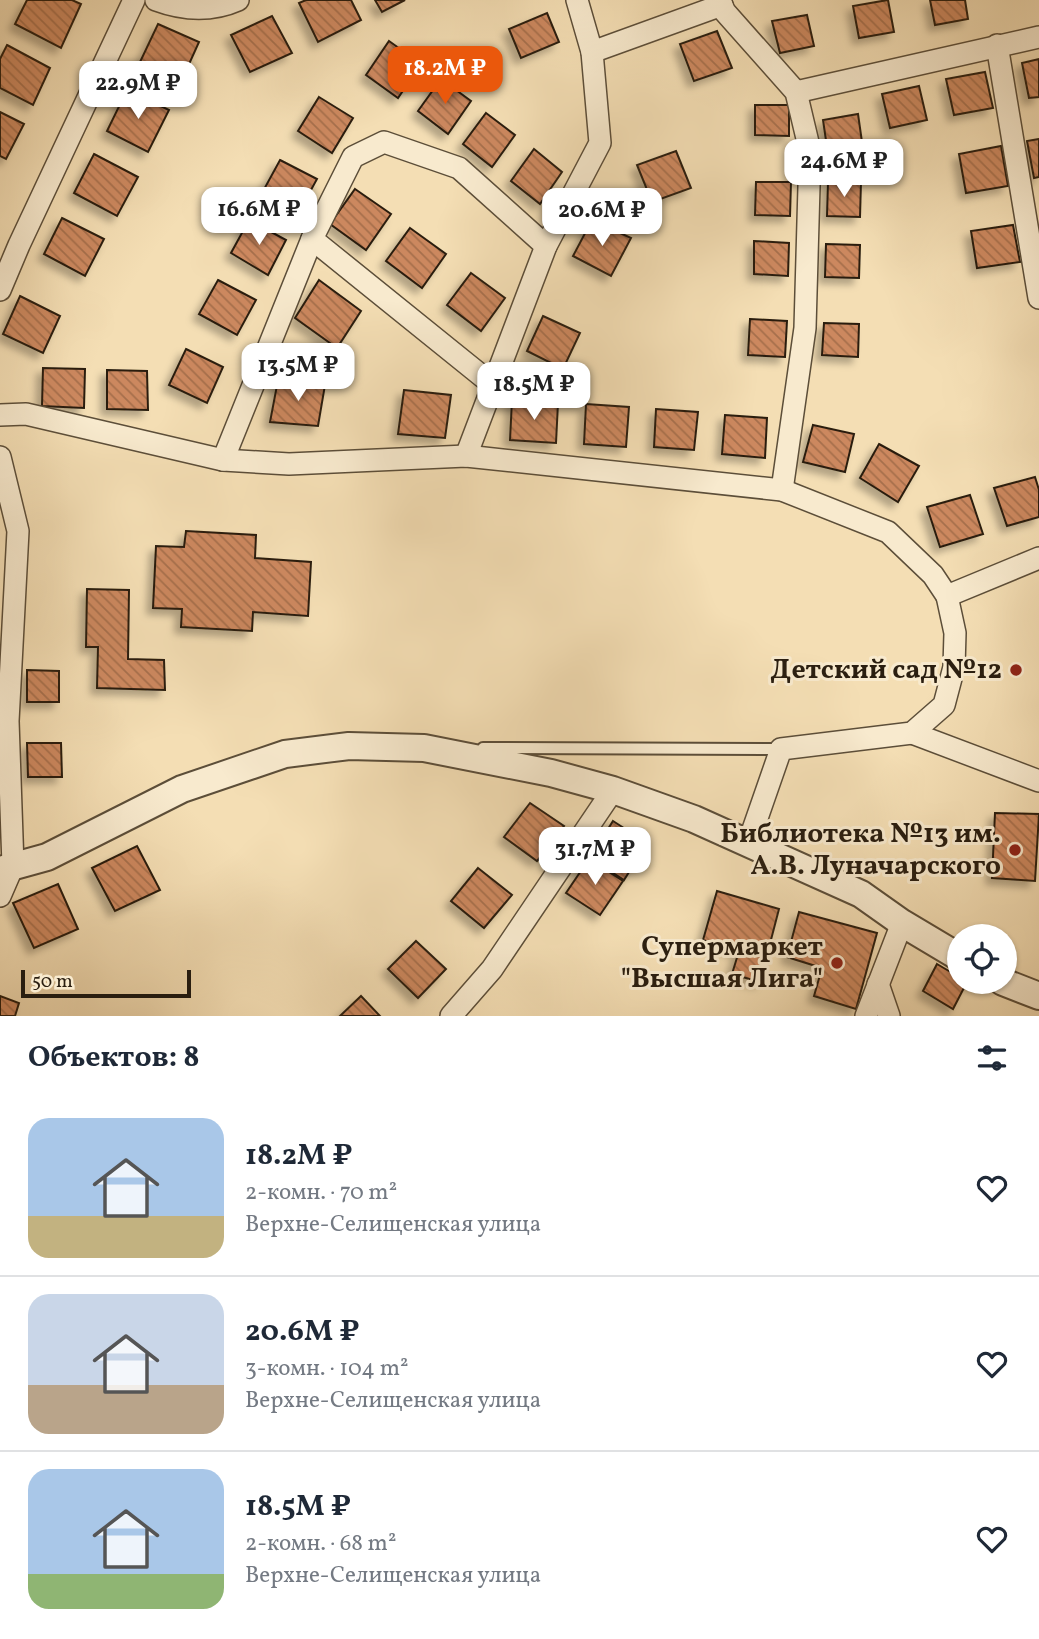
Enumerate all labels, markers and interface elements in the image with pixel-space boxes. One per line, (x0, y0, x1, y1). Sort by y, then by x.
pin: 18.2M ₽ (380, 46, 510, 106)
text: 18.2M ₽ (404, 53, 486, 85)
pin: 22.9M ₽ (73, 61, 203, 121)
text: 22.9M ₽ (95, 68, 181, 100)
pin: 24.6M ₽ (779, 140, 909, 199)
text: 24.6M ₽ (800, 146, 888, 178)
pin: 16.6M ₽ (194, 188, 324, 247)
pin: 20.6M ₽ (537, 188, 667, 248)
text: 16.6M ₽ (217, 194, 301, 226)
text: 20.6M ₽ (558, 195, 646, 227)
pin: 13.5M ₽ (233, 344, 363, 403)
text: 13.5M ₽ (258, 350, 338, 382)
pin: 18.5M ₽ (469, 362, 599, 422)
text: 18.5M ₽ (493, 369, 575, 401)
place label: Детский сад №12 (770, 651, 1002, 690)
marker: Детский сад №12 (1008, 662, 1024, 678)
place label: Библиотека №13 им. А.В. Луначарского (720, 815, 1001, 886)
pin: 31.7M ₽ (530, 828, 660, 887)
text: 31.7M ₽ (555, 834, 635, 866)
marker: Библиотека №13 им. А.В. Луначарского (1007, 842, 1023, 858)
map controls (947, 924, 1017, 994)
button: locate (947, 924, 1017, 994)
place label: Супермаркет "Высшая Лига" (621, 928, 824, 999)
marker: Супермаркет "Высшая Лига" (829, 955, 845, 971)
scale bar (21, 967, 191, 999)
text: 50 m (32, 969, 73, 995)
text: Объектов: 8 (28, 1037, 200, 1079)
icon: filters (973, 1039, 1011, 1077)
text: 18.2M ₽ (245, 1135, 353, 1177)
icon: home (84, 1146, 168, 1230)
icon: heart (973, 1169, 1011, 1207)
text: 2-комн. · 70 m² (245, 1177, 397, 1209)
text: Верхне-Селищенская улица (245, 1209, 541, 1241)
text: 20.6M ₽ (245, 1311, 360, 1353)
icon: home (84, 1322, 168, 1406)
icon: heart (973, 1345, 1011, 1383)
text: 3-комн. · 104 m² (245, 1353, 409, 1385)
text: Верхне-Селищенская улица (245, 1385, 541, 1417)
text: 18.5M ₽ (245, 1486, 351, 1528)
icon: home (84, 1497, 168, 1581)
icon: heart (973, 1520, 1011, 1558)
text: 2-комн. · 68 m² (245, 1528, 396, 1560)
text: Верхне-Селищенская улица (245, 1560, 541, 1592)

